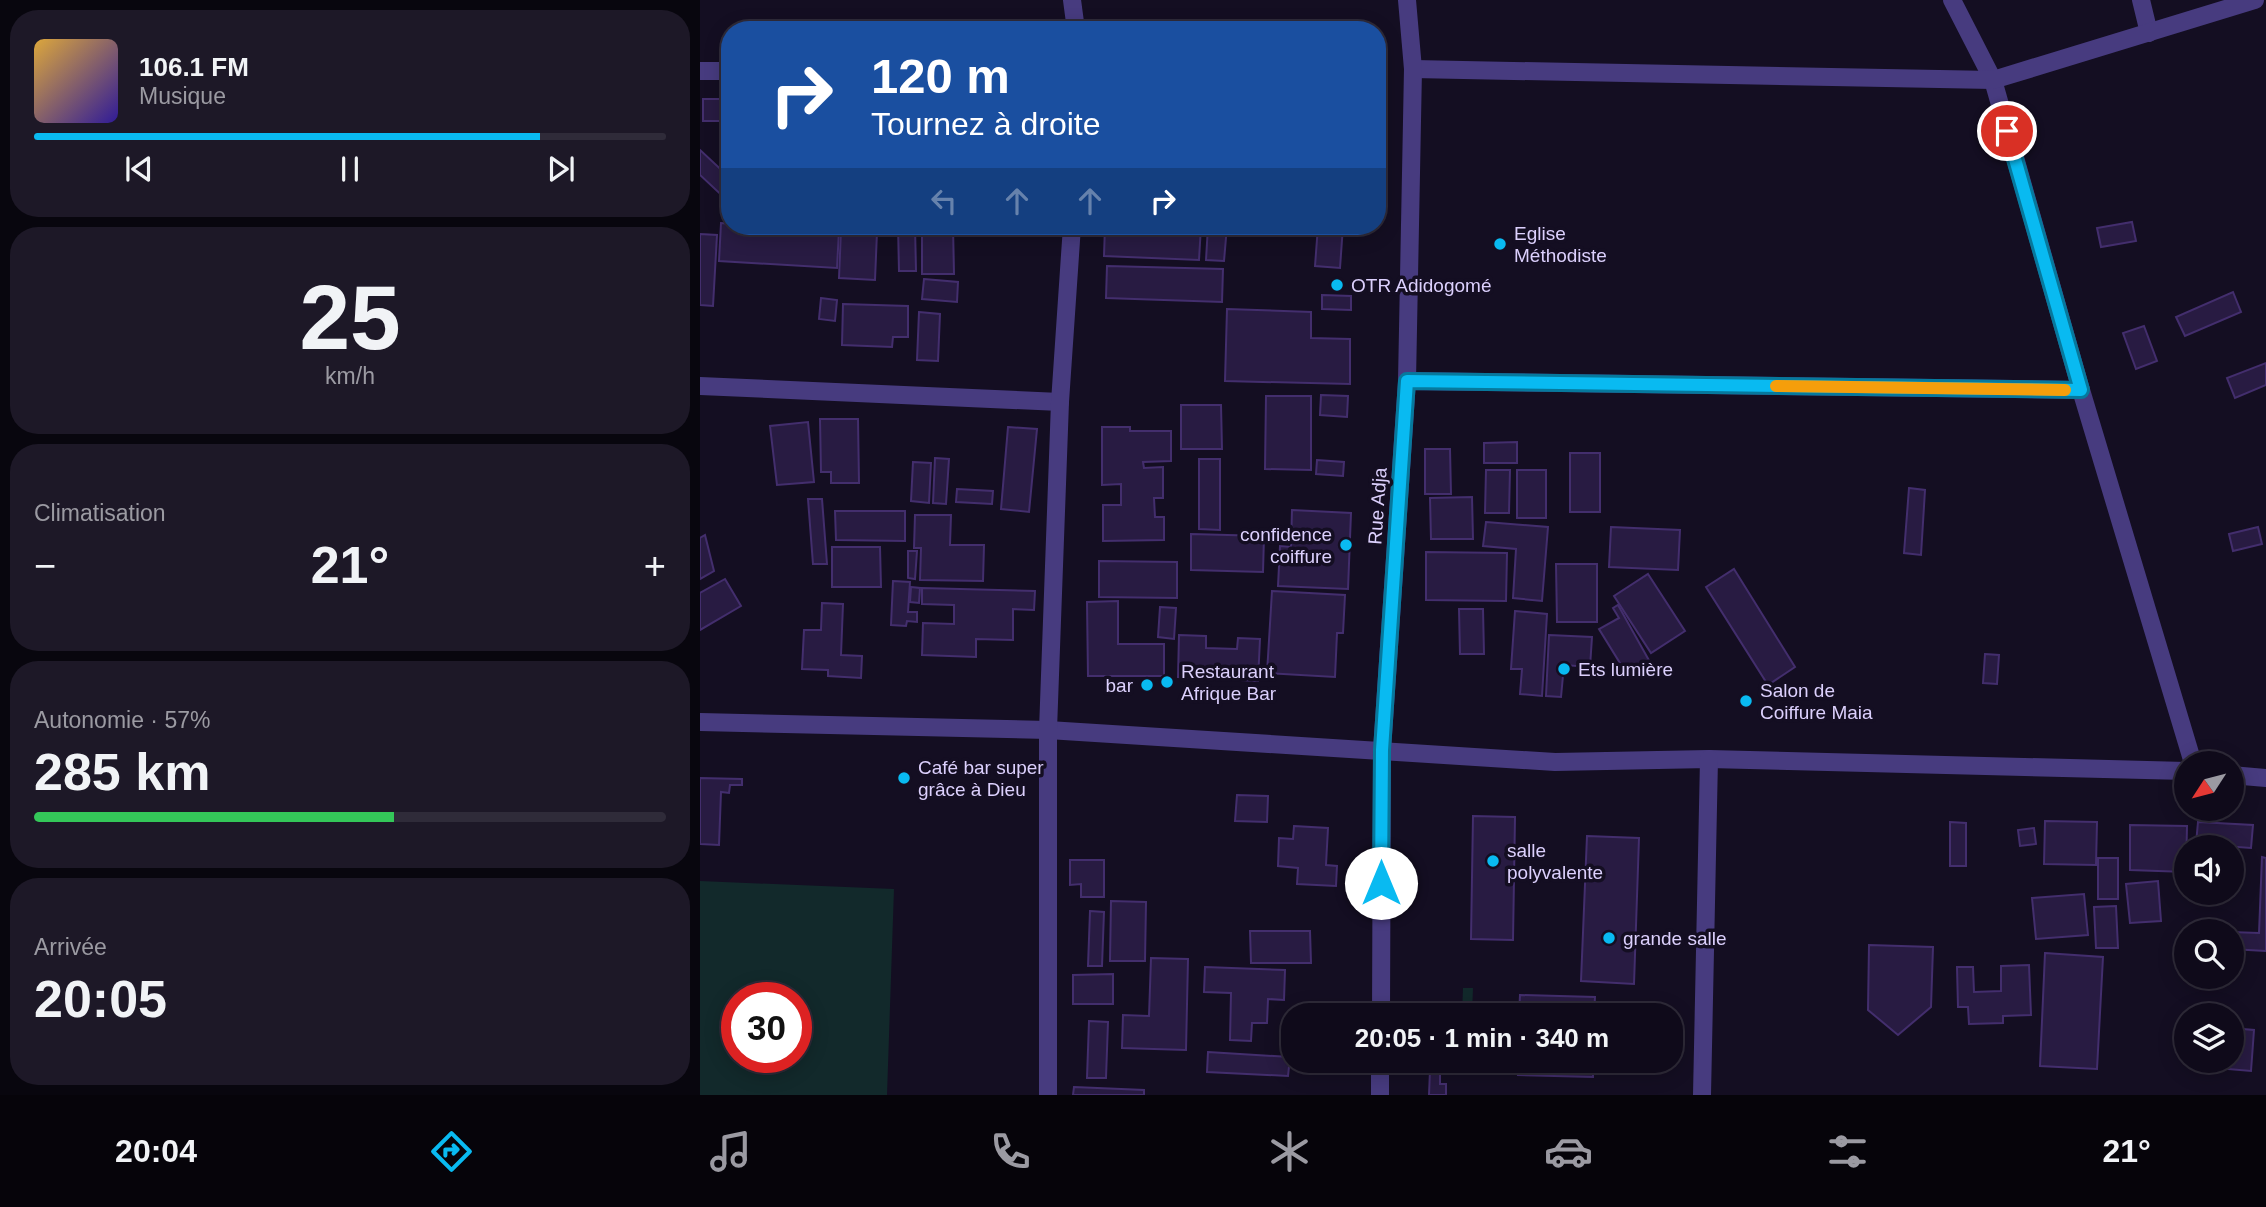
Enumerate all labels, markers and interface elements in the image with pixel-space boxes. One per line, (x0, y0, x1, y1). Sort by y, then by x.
icon: right (756, 49, 847, 140)
text: 120 m (871, 49, 1010, 103)
text: 106.1 FM (139, 52, 249, 82)
text: Musique (139, 83, 226, 109)
pin (1977, 101, 2037, 161)
text: Tournez à droite (871, 106, 1100, 142)
icon: arrive (1988, 112, 2026, 150)
icon: previous (120, 150, 158, 188)
icon: pause (331, 150, 369, 188)
icon: next (542, 150, 580, 188)
icon: left (925, 182, 963, 220)
icon: ahead (998, 182, 1036, 220)
icon: ahead (1071, 182, 1109, 220)
icon: right (1144, 182, 1182, 220)
place label: Eglise Méthodiste (1514, 223, 1607, 266)
marker: Eglise Méthodiste (1492, 236, 1508, 252)
text: 25 (299, 267, 401, 368)
place label: OTR Adidogomé (1351, 275, 1491, 296)
marker: OTR Adidogomé (1329, 277, 1345, 293)
text: km/h (325, 363, 375, 389)
street label: Rue Adja (1364, 466, 1391, 545)
text: Climatisation (34, 500, 166, 526)
place label: confidence coiffure (1240, 524, 1332, 567)
text: 21° (311, 536, 389, 594)
marker: confidence coiffure (1338, 537, 1354, 553)
text: − (34, 545, 56, 587)
text: + (644, 545, 666, 587)
place label: Ets lumière (1578, 659, 1673, 680)
place label: Restaurant Afrique Bar (1181, 661, 1277, 704)
marker: Ets lumière (1556, 661, 1572, 677)
marker: Restaurant Afrique Bar (1159, 674, 1175, 690)
place label: bar (1106, 675, 1134, 696)
marker: bar (1139, 677, 1155, 693)
place label: Salon de Coiffure Maia (1760, 680, 1873, 723)
marker: Salon de Coiffure Maia (1738, 693, 1754, 709)
text: Autonomie · 57% (34, 707, 210, 733)
text: 285 km (34, 743, 210, 801)
north arrow (2174, 751, 2244, 821)
map controls (2174, 751, 2244, 1073)
place label: Café bar super grâce à Dieu (918, 757, 1044, 800)
marker: Café bar super grâce à Dieu (896, 770, 912, 786)
button: sound (2174, 835, 2244, 905)
place label: salle polyvalente (1507, 840, 1603, 883)
position arrow (1344, 846, 1418, 920)
marker: salle polyvalente (1485, 853, 1501, 869)
button: search (2174, 919, 2244, 989)
place label: grande salle (1623, 928, 1727, 949)
marker: grande salle (1601, 930, 1617, 946)
text: Arrivée (34, 934, 107, 960)
text: 20:05 (34, 970, 167, 1028)
speed limit sign: 30 (721, 982, 812, 1073)
button: layers (2174, 1003, 2244, 1073)
text: 20:05 · 1 min · 340 m (1355, 1023, 1609, 1053)
icon: directions (427, 1127, 476, 1176)
icon: music (706, 1127, 755, 1176)
icon: phone (986, 1127, 1035, 1176)
icon: climate (1265, 1127, 1314, 1176)
icon: car (1544, 1127, 1593, 1176)
icon: filters (1823, 1127, 1872, 1176)
text: 20:04 (115, 1133, 197, 1169)
text: 21° (2102, 1133, 2151, 1169)

